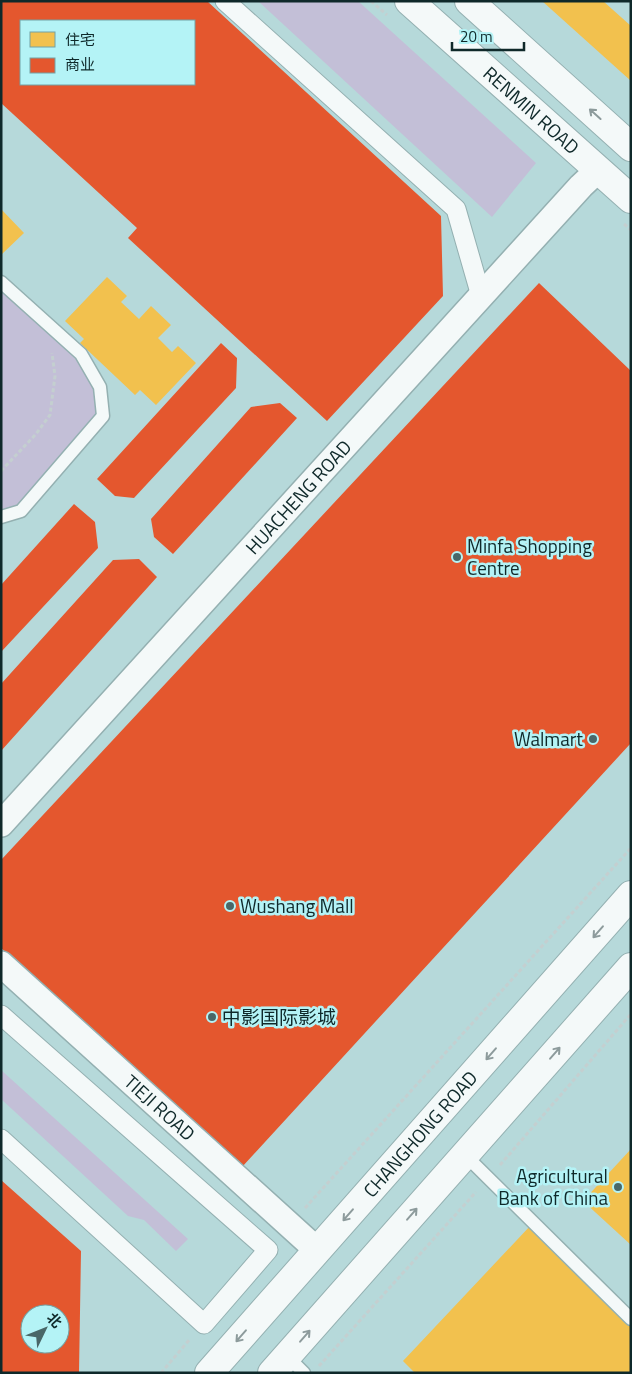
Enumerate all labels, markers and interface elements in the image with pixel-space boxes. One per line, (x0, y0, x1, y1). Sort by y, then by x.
legend (20, 20, 195, 85)
scale bar (452, 20, 524, 52)
text: 20 m (460, 25, 493, 48)
text: 住宅 (65, 28, 95, 51)
text: 商业 (65, 53, 95, 76)
street label: RENMIN ROAD (477, 59, 586, 161)
one-way arrow (588, 108, 601, 120)
street label: HUACHENG ROAD (238, 433, 358, 560)
place label: Minfa Shopping Centre (467, 531, 592, 582)
marker: Minfa Shopping Centre (451, 551, 463, 563)
place label: Walmart (514, 724, 583, 753)
marker: Walmart (587, 733, 599, 745)
place label: Wushang Mall (240, 891, 354, 920)
marker: Wushang Mall (224, 900, 236, 912)
one-way arrow (593, 925, 604, 938)
place label: 中影国际影城 (222, 1002, 336, 1031)
marker: 中影国际影城 (206, 1011, 218, 1023)
one-way arrow (485, 1047, 497, 1060)
one-way arrow (549, 1047, 561, 1060)
street label: CHANGHONG ROAD (356, 1064, 484, 1203)
street label: TIEJI ROAD (118, 1067, 202, 1147)
place label: Agricultural Bank of China (498, 1161, 608, 1212)
marker: Agricultural Bank of China (612, 1181, 624, 1193)
one-way arrow (343, 1208, 354, 1221)
one-way arrow (407, 1208, 418, 1221)
north arrow (20, 1304, 70, 1354)
text: 北 (42, 1308, 67, 1332)
one-way arrow (235, 1330, 247, 1343)
one-way arrow (299, 1330, 310, 1343)

